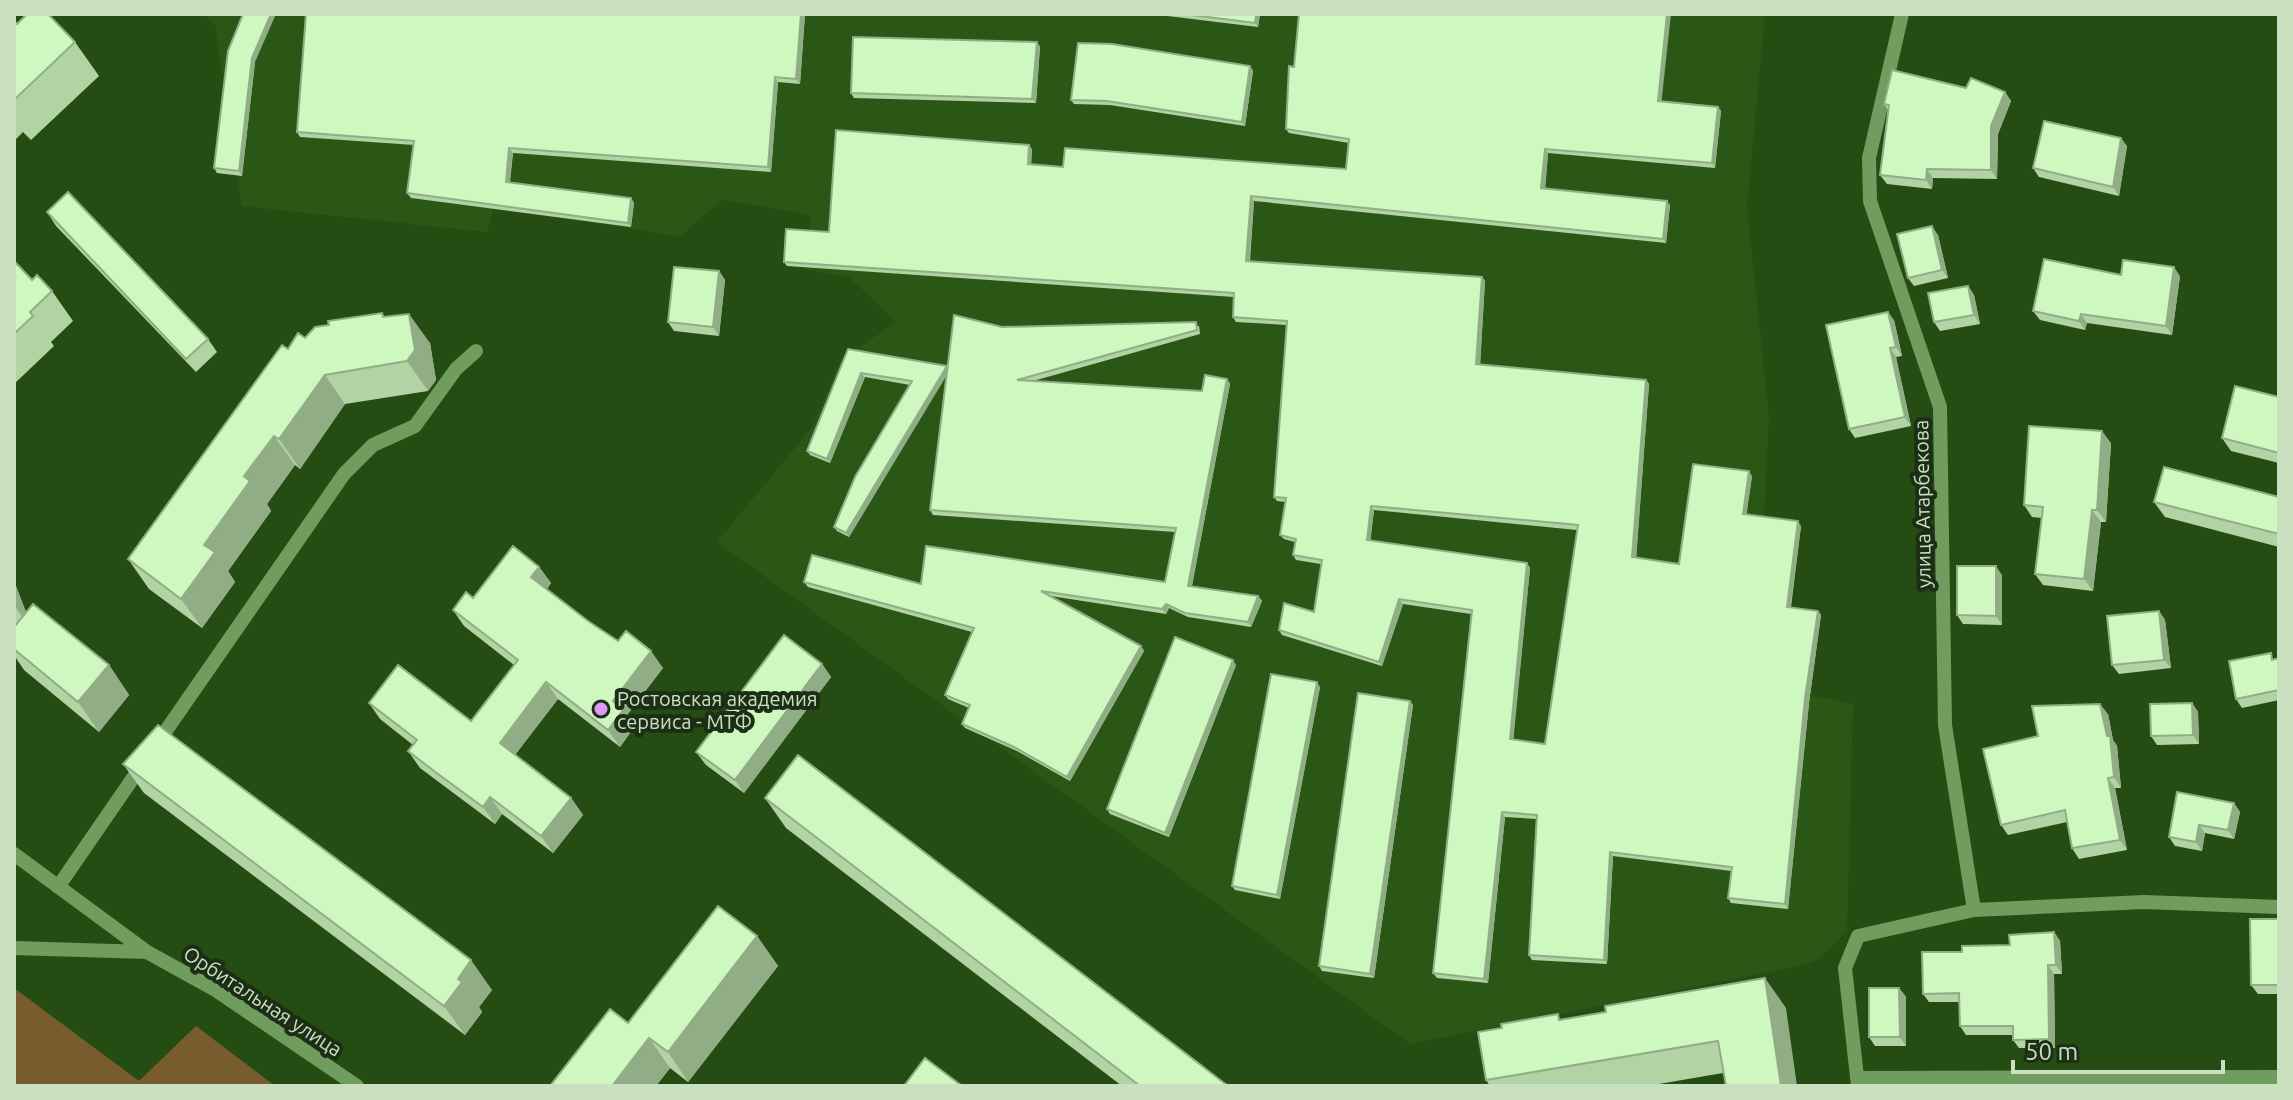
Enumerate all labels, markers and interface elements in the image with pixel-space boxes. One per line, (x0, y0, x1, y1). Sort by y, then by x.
street label: улица Атарбекова (1909, 420, 1935, 588)
place label: Ростовская академия сервиса - МТФ (617, 687, 818, 733)
marker: Ростовская академия сервиса - МТФ (592, 700, 610, 718)
street label: Орбитальная улица (180, 941, 346, 1061)
scale bar (2013, 1024, 2223, 1074)
text: 50 m (2025, 1038, 2078, 1065)

